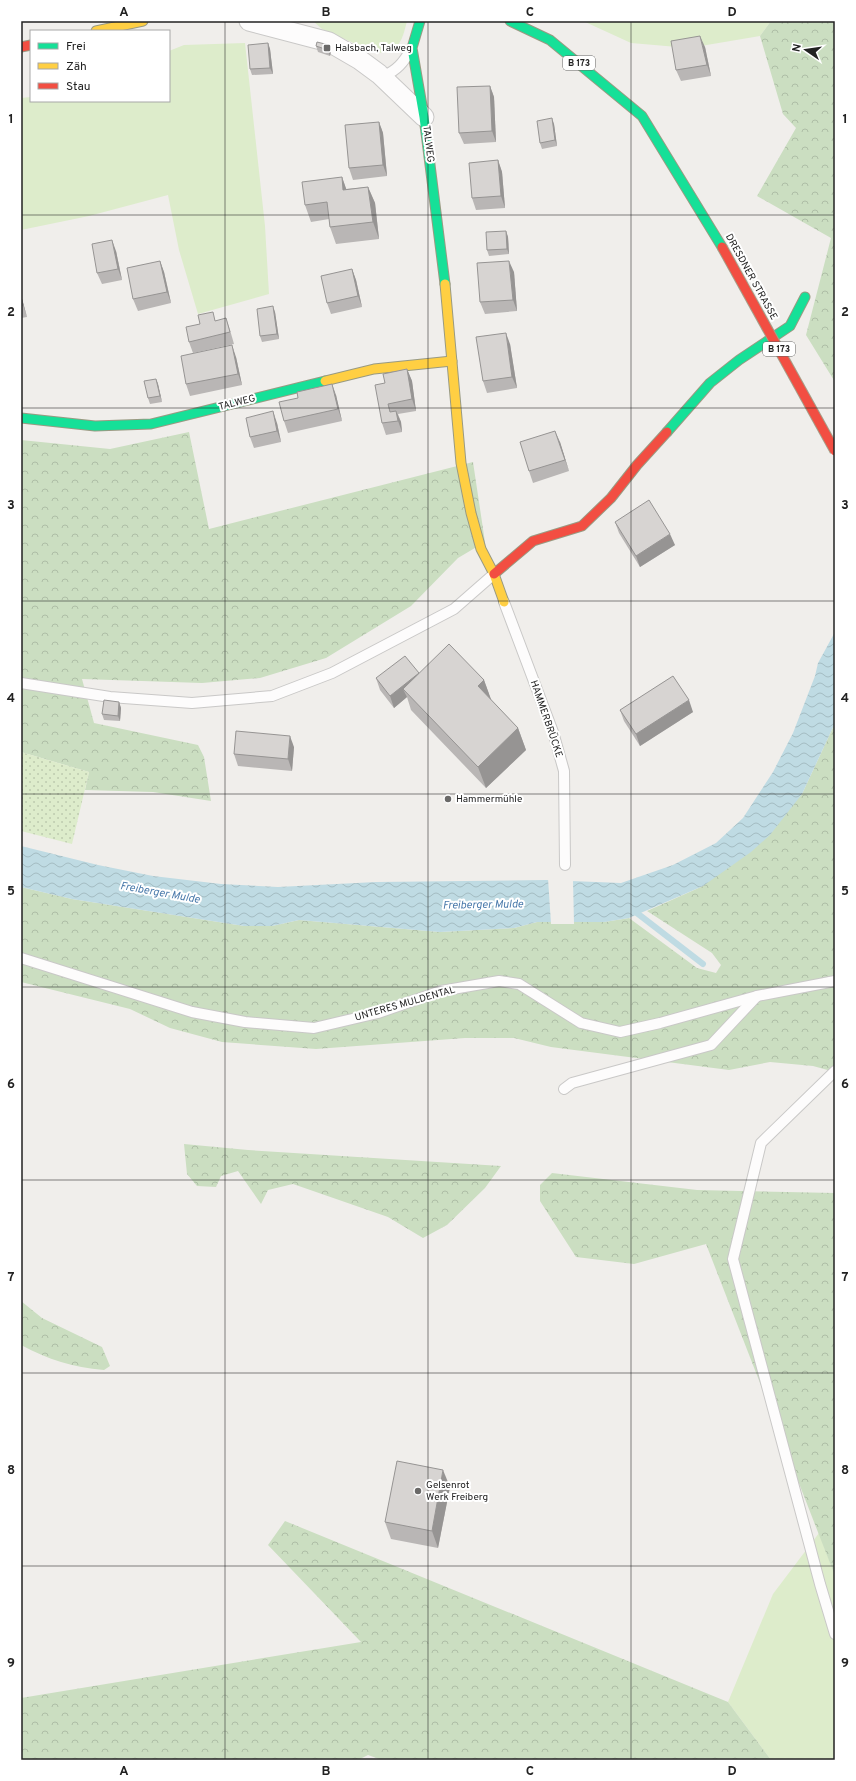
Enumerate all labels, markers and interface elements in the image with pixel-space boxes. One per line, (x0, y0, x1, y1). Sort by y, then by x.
text: A (119, 5, 129, 21)
text: B (322, 5, 331, 21)
text: C (526, 5, 534, 21)
text: D (727, 5, 737, 21)
legend (30, 30, 170, 102)
north arrow (786, 30, 826, 70)
text: Frei (66, 39, 86, 55)
place label: Halsbach, Talweg (335, 42, 412, 55)
marker: Halsbach, Talweg (322, 43, 332, 53)
text: N (790, 43, 805, 53)
road number: B 173 (563, 56, 595, 70)
text: Zäh (66, 59, 87, 75)
text: Stau (66, 79, 91, 95)
text: 1 (8, 112, 14, 128)
text: 1 (842, 112, 848, 128)
street label: TALWEG (419, 125, 437, 164)
street label: DRESDNER STRASSE (722, 232, 780, 322)
text: 2 (7, 305, 15, 321)
text: 2 (841, 305, 849, 321)
road number: B 173 (763, 342, 795, 356)
street label: TALWEG (217, 392, 257, 414)
text: 3 (7, 498, 15, 514)
text: 3 (841, 498, 849, 514)
street label: HAMMERBRÜCKE (527, 679, 565, 759)
text: 4 (7, 691, 15, 707)
text: 4 (841, 691, 849, 707)
place label: Hammermühle (456, 793, 522, 806)
marker: Hammermühle (443, 794, 453, 804)
water label: Freiberger Mulde (119, 879, 201, 907)
text: 5 (7, 884, 15, 900)
text: 5 (841, 884, 849, 900)
water label: Freiberger Mulde (443, 897, 524, 913)
street label: UNTERES MULDENTAL (353, 983, 457, 1025)
text: 6 (7, 1077, 15, 1093)
text: 6 (841, 1077, 849, 1093)
text: 7 (8, 1270, 15, 1286)
text: 7 (842, 1270, 849, 1286)
text: 8 (7, 1463, 15, 1479)
text: 8 (841, 1463, 849, 1479)
place label: Gelsenrot Werk Freiberg (426, 1479, 488, 1504)
marker: Gelsenrot Werk Freiberg (413, 1486, 423, 1496)
text: 9 (7, 1656, 15, 1672)
text: 9 (841, 1656, 849, 1672)
text: A (119, 1764, 129, 1780)
text: B (322, 1764, 331, 1780)
text: C (526, 1764, 534, 1780)
text: D (727, 1764, 737, 1780)

